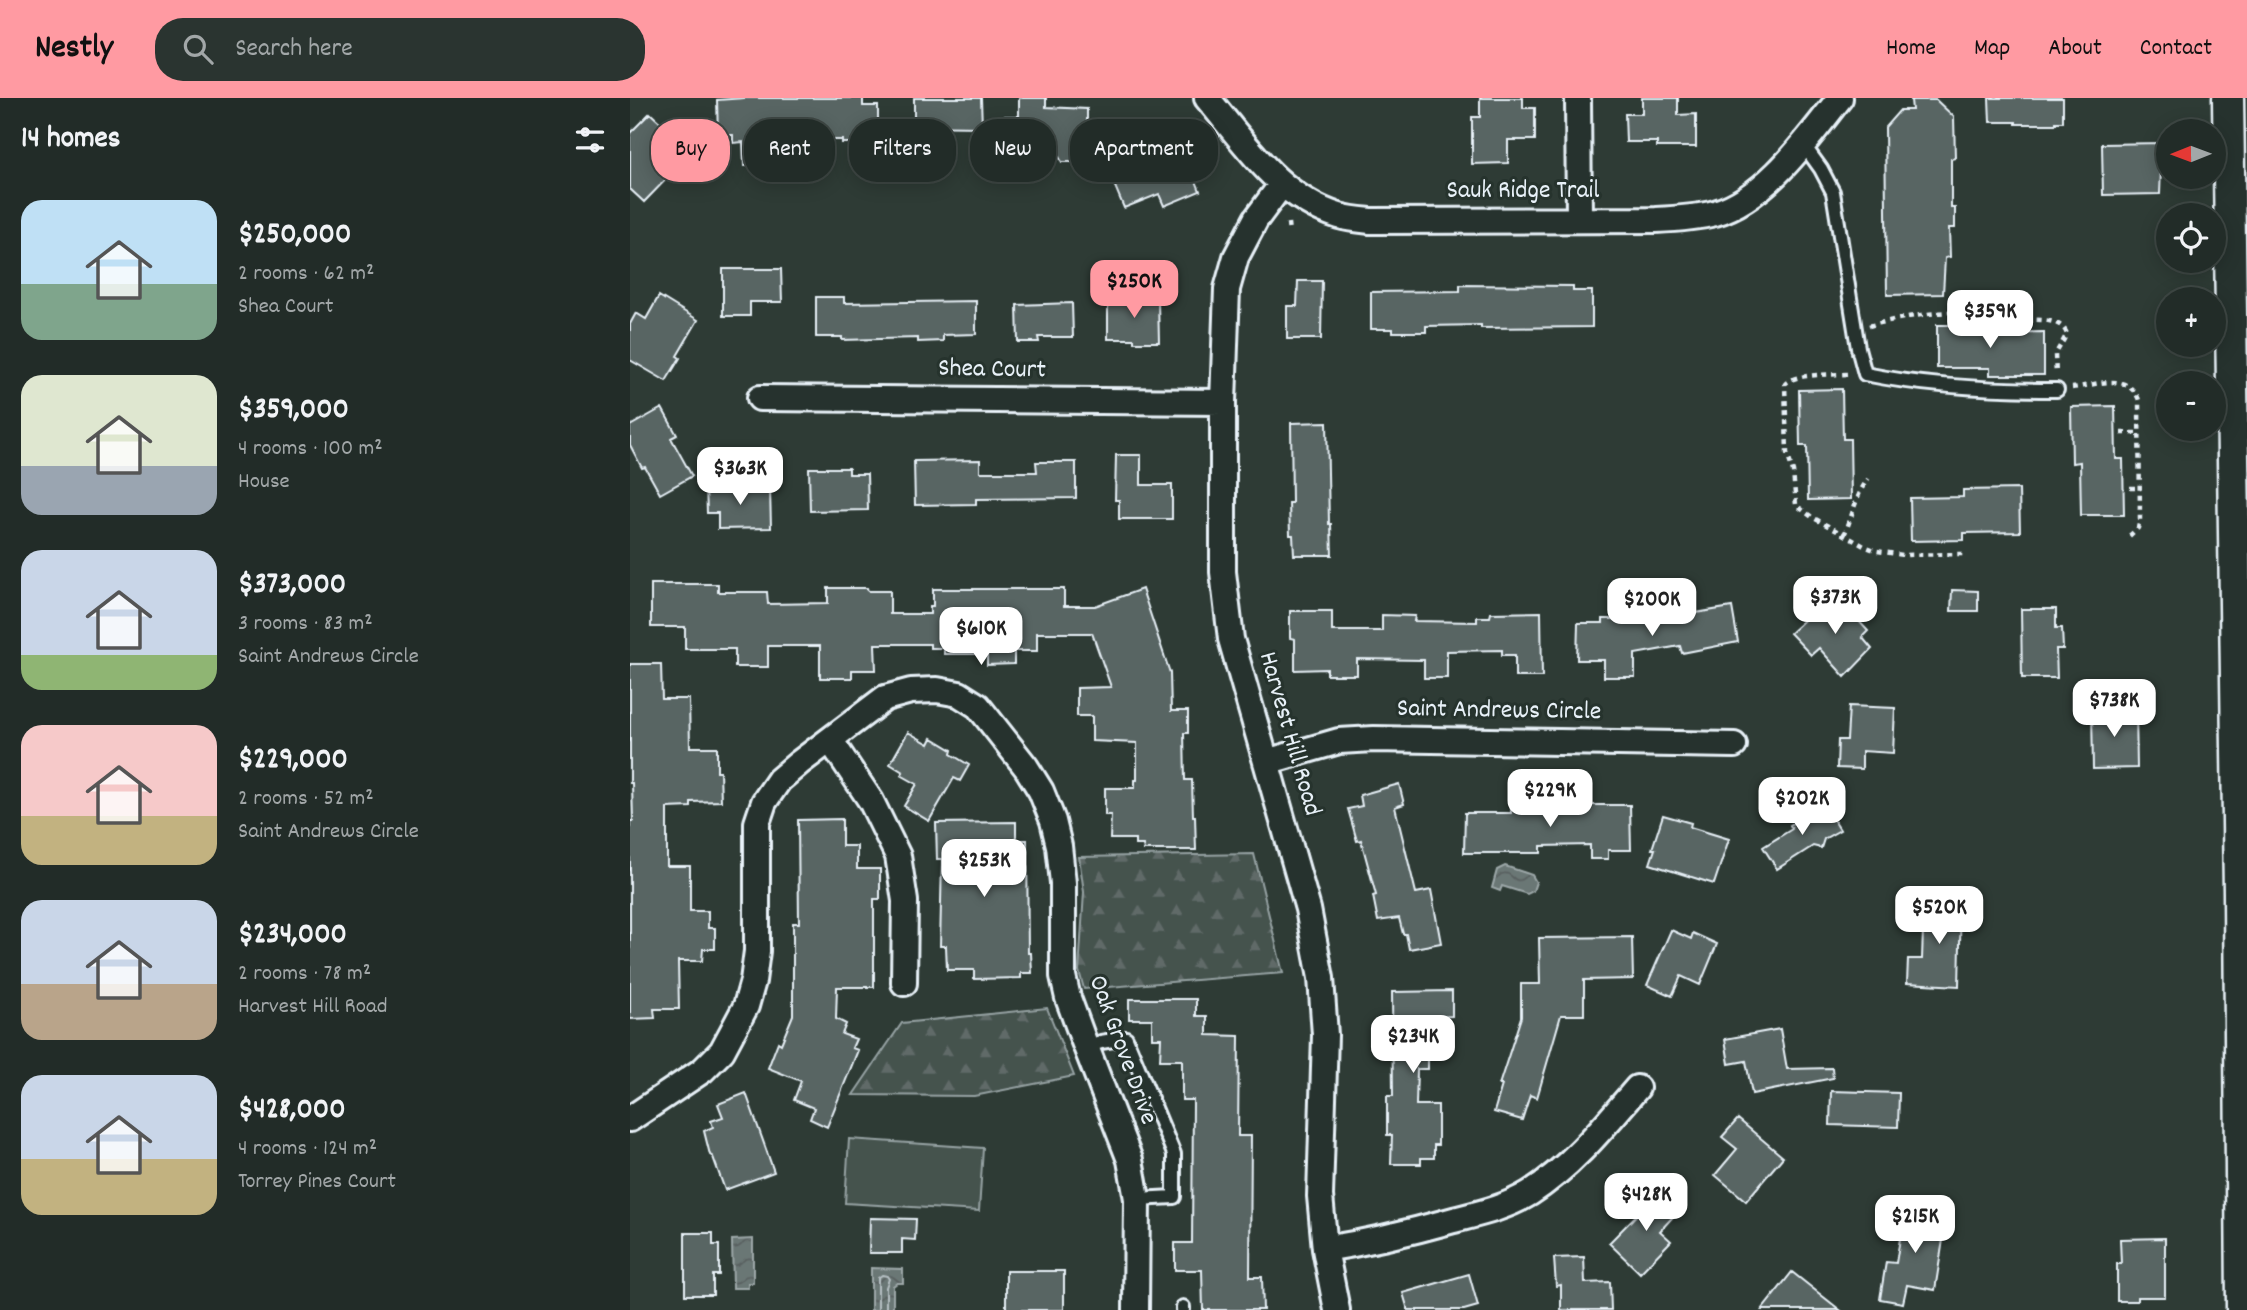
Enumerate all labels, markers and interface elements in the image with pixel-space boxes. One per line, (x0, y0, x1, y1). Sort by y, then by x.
search box (155, 18, 645, 81)
text: Nestly (35, 26, 113, 73)
icon: search (179, 30, 217, 68)
text: Search here (235, 31, 353, 68)
text: Home (1886, 32, 1936, 66)
text: Map (1974, 32, 2010, 66)
text: About (2048, 32, 2102, 66)
text: Contact (2140, 32, 2212, 66)
text: 14 homes (21, 119, 120, 162)
chip: Buy (651, 119, 730, 182)
chip: Rent (744, 119, 835, 182)
chip: Filters (849, 119, 956, 182)
chip: New (970, 119, 1056, 182)
chip: Apartment (1070, 119, 1218, 182)
north arrow (2156, 119, 2226, 189)
map controls (2156, 119, 2226, 441)
icon: filters (571, 121, 609, 159)
street label: Sauk Ridge Trail (1446, 173, 1600, 210)
button: locate (2156, 203, 2226, 273)
text: $250,000 (238, 215, 351, 258)
icon: home (77, 228, 161, 312)
text: 2 rooms · 62 m² (238, 258, 374, 291)
pin: $250K (1085, 260, 1183, 320)
text: $250K (1106, 266, 1162, 299)
button: + (2156, 287, 2226, 357)
pin: $359K (1941, 290, 2039, 350)
text: Shea Court (238, 291, 333, 324)
text: $359K (1963, 296, 2017, 329)
street label: Shea Court (938, 351, 1047, 389)
button: − (2156, 371, 2226, 441)
text: $359,000 (238, 390, 349, 433)
icon: home (77, 403, 161, 487)
text: 4 rooms · 100 m² (238, 433, 383, 466)
pin: $363K (691, 448, 789, 507)
text: $363K (713, 453, 767, 486)
text: House (238, 466, 290, 499)
text: $373,000 (238, 565, 346, 608)
pin: $373K (1786, 576, 1884, 636)
icon: home (77, 578, 161, 662)
pin: $200K (1603, 578, 1701, 638)
text: $373K (1809, 582, 1861, 615)
text: $200K (1623, 584, 1681, 617)
text: 3 rooms · 83 m² (238, 608, 373, 641)
pin: $610K (932, 608, 1030, 667)
text: $610K (955, 613, 1007, 646)
text: Saint Andrews Circle (238, 641, 419, 674)
street label: Harvest Hill Road (1248, 648, 1330, 820)
pin: $738K (2065, 680, 2163, 739)
text: $738K (2089, 685, 2139, 718)
street label: Saint Andrews Circle (1396, 691, 1602, 731)
text: $229,000 (238, 740, 348, 783)
icon: home (77, 753, 161, 837)
pin: $229K (1501, 770, 1599, 829)
text: $229K (1524, 775, 1576, 808)
pin: $202K (1753, 778, 1851, 837)
text: 2 rooms · 52 m² (238, 783, 374, 816)
text: $202K (1775, 783, 1829, 816)
text: Saint Andrews Circle (238, 816, 419, 849)
pin: $253K (935, 840, 1033, 899)
text: $253K (957, 845, 1011, 878)
pin: $520K (1890, 886, 1988, 946)
text: $520K (1911, 892, 1967, 925)
text: $234,000 (238, 915, 347, 958)
icon: home (77, 928, 161, 1012)
text: 2 rooms · 78 m² (238, 958, 371, 991)
street label: Oak Grove Drive (1078, 970, 1166, 1130)
text: Harvest Hill Road (238, 991, 387, 1024)
pin: $234K (1364, 1016, 1462, 1075)
text: $234K (1387, 1021, 1439, 1054)
text: $428,000 (238, 1090, 346, 1133)
icon: home (77, 1103, 161, 1187)
text: 4 rooms · 124 m² (238, 1133, 377, 1166)
text: Torrey Pines Court (238, 1166, 396, 1199)
pin: $428K (1597, 1174, 1695, 1233)
text: $428K (1620, 1179, 1672, 1212)
pin: $215K (1866, 1196, 1964, 1255)
text: $215K (1891, 1201, 1939, 1234)

